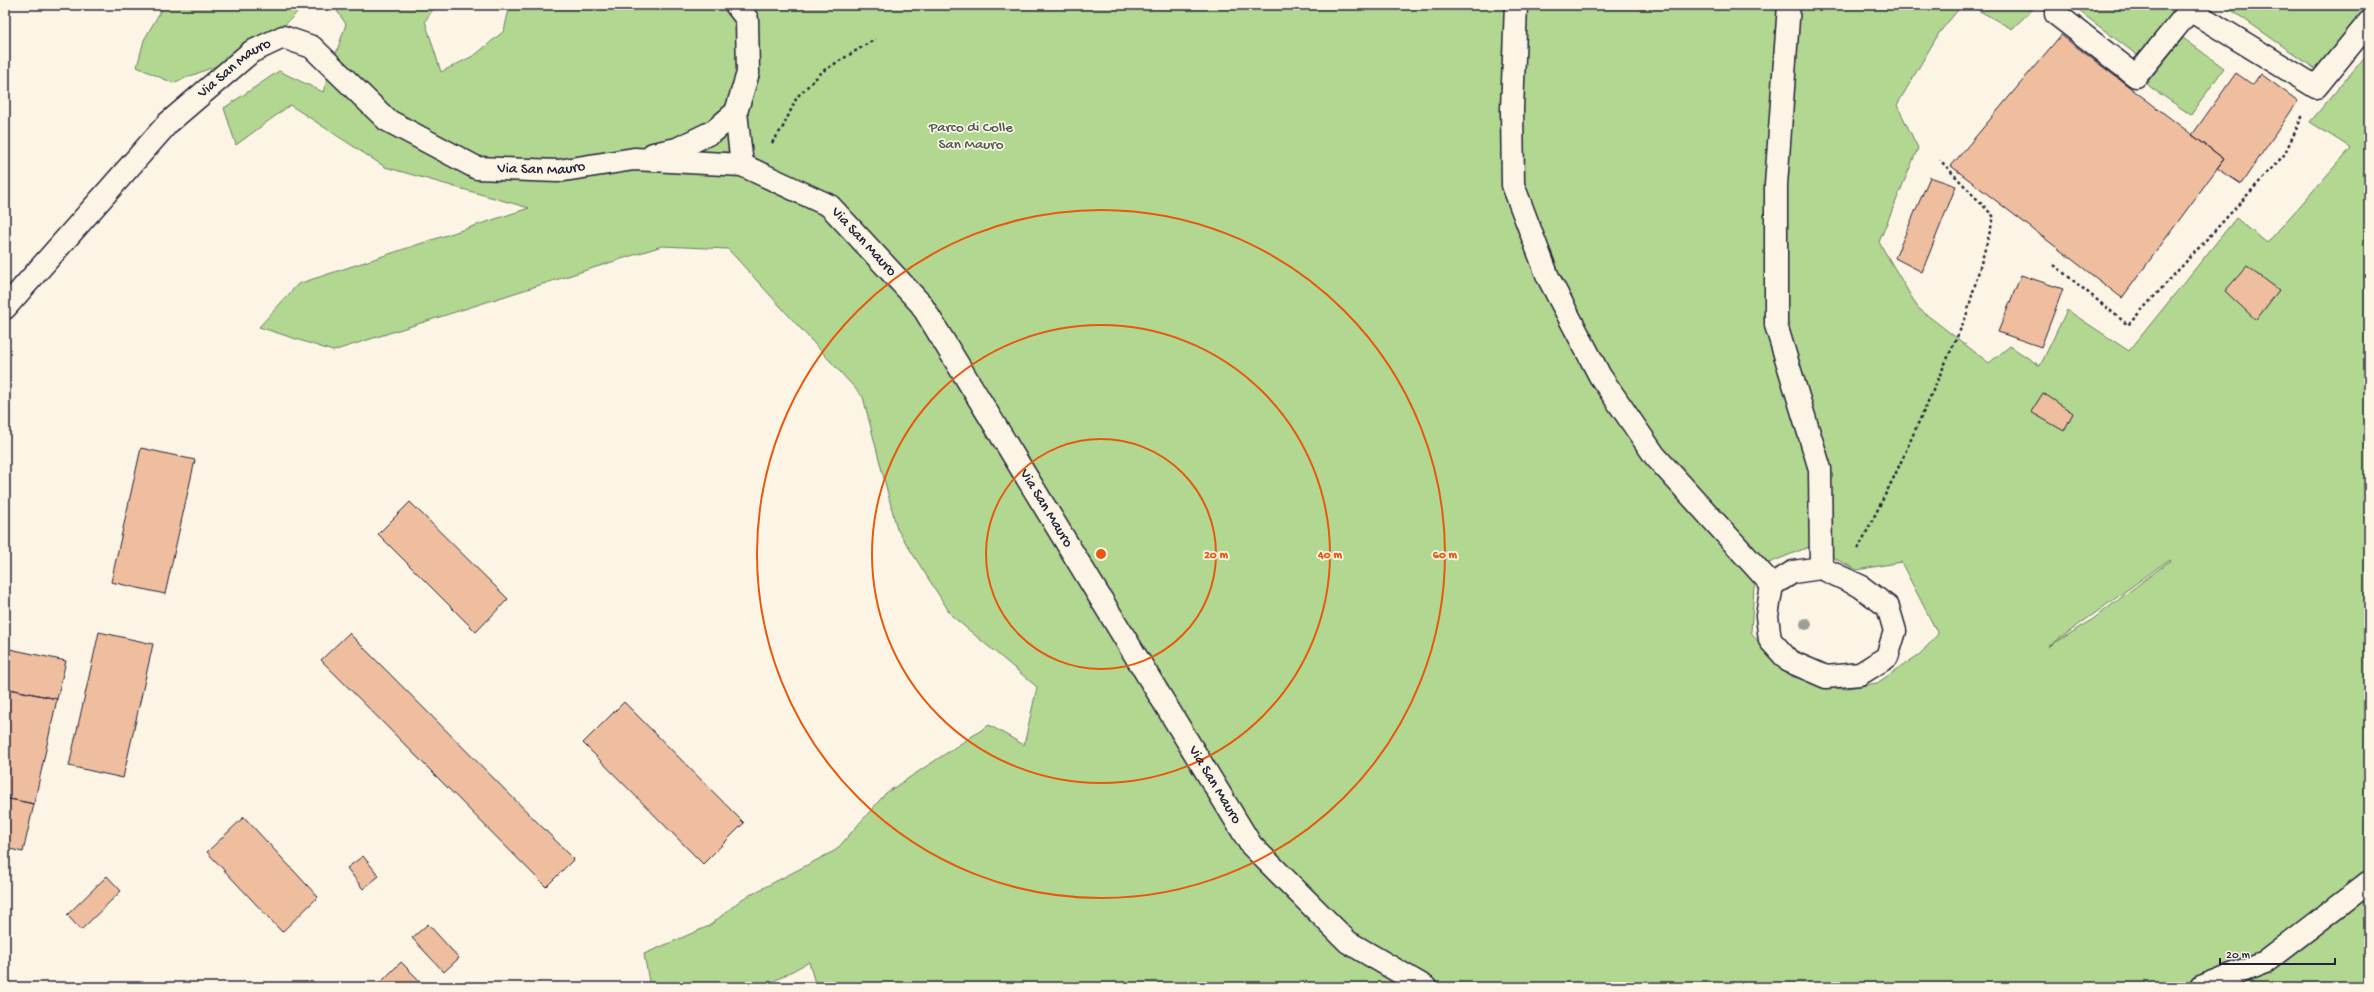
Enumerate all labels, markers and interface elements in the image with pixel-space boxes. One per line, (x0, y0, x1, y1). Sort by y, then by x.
street label: Via San Mauro (193, 35, 274, 103)
park label: Parco di Colle San Mauro (928, 119, 1013, 154)
street label: Via San Mauro (496, 158, 587, 180)
street label: Via San Mauro (826, 203, 900, 281)
street label: Via San Mauro (1015, 465, 1077, 551)
centre of rings (1094, 547, 1108, 561)
text: 20 m (1204, 549, 1229, 563)
text: 40 m (1317, 549, 1342, 563)
text: 60 m (1433, 549, 1458, 563)
street label: Via San Mauro (1183, 742, 1245, 828)
scale bar (2220, 940, 2335, 966)
text: 20 m (2226, 949, 2251, 963)

